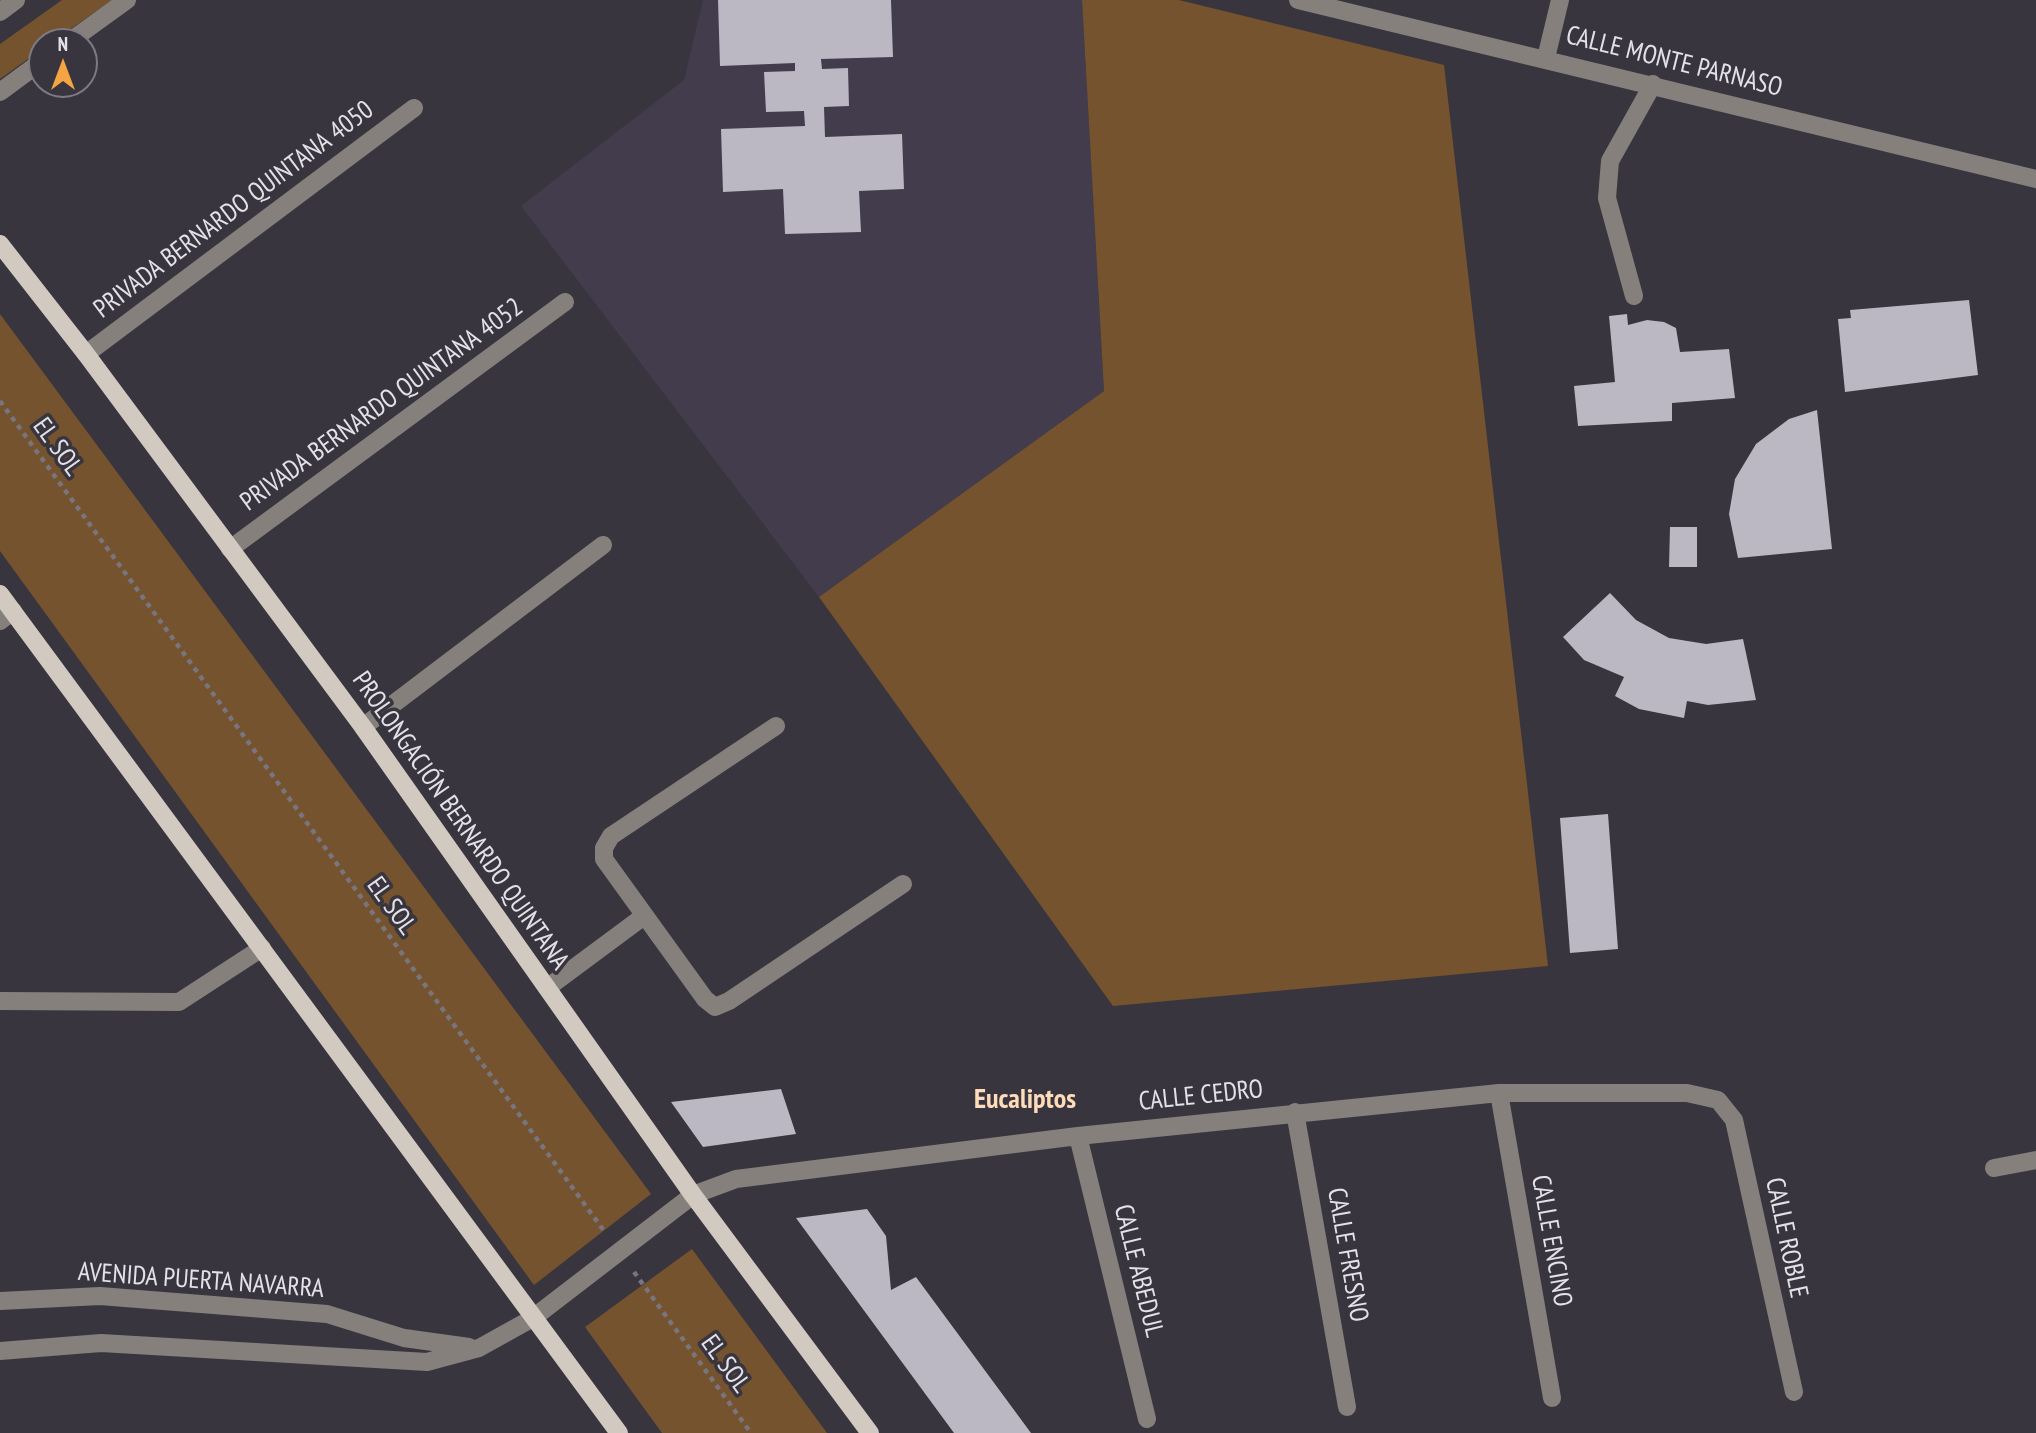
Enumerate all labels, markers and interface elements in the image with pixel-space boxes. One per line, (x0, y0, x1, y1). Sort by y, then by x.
street label: CALLE MONTE PARNASO (1563, 20, 1785, 104)
north arrow (28, 28, 98, 98)
text: N (58, 32, 68, 56)
street label: PRIVADA BERNARDO QUINTANA 4050 (88, 95, 380, 325)
street label: PRIVADA BERNARDO QUINTANA 4052 (235, 292, 529, 518)
street label: EL SOL (26, 412, 88, 482)
street label: PROLONGACIÓN BERNARDO QUINTANA (345, 666, 575, 976)
street label: EL SOL (360, 871, 422, 941)
street label: CALLE CEDRO (1137, 1074, 1265, 1118)
district label: Eucaliptos (974, 1083, 1076, 1117)
street label: CALLE ENCINO (1524, 1173, 1578, 1309)
street label: CALLE ROBLE (1758, 1175, 1814, 1301)
street label: CALLE FRESNO (1320, 1186, 1374, 1324)
street label: CALLE ABEDUL (1106, 1201, 1170, 1341)
street label: AVENIDA PUERTA NAVARRA (77, 1257, 325, 1305)
street label: EL SOL (694, 1329, 756, 1399)

